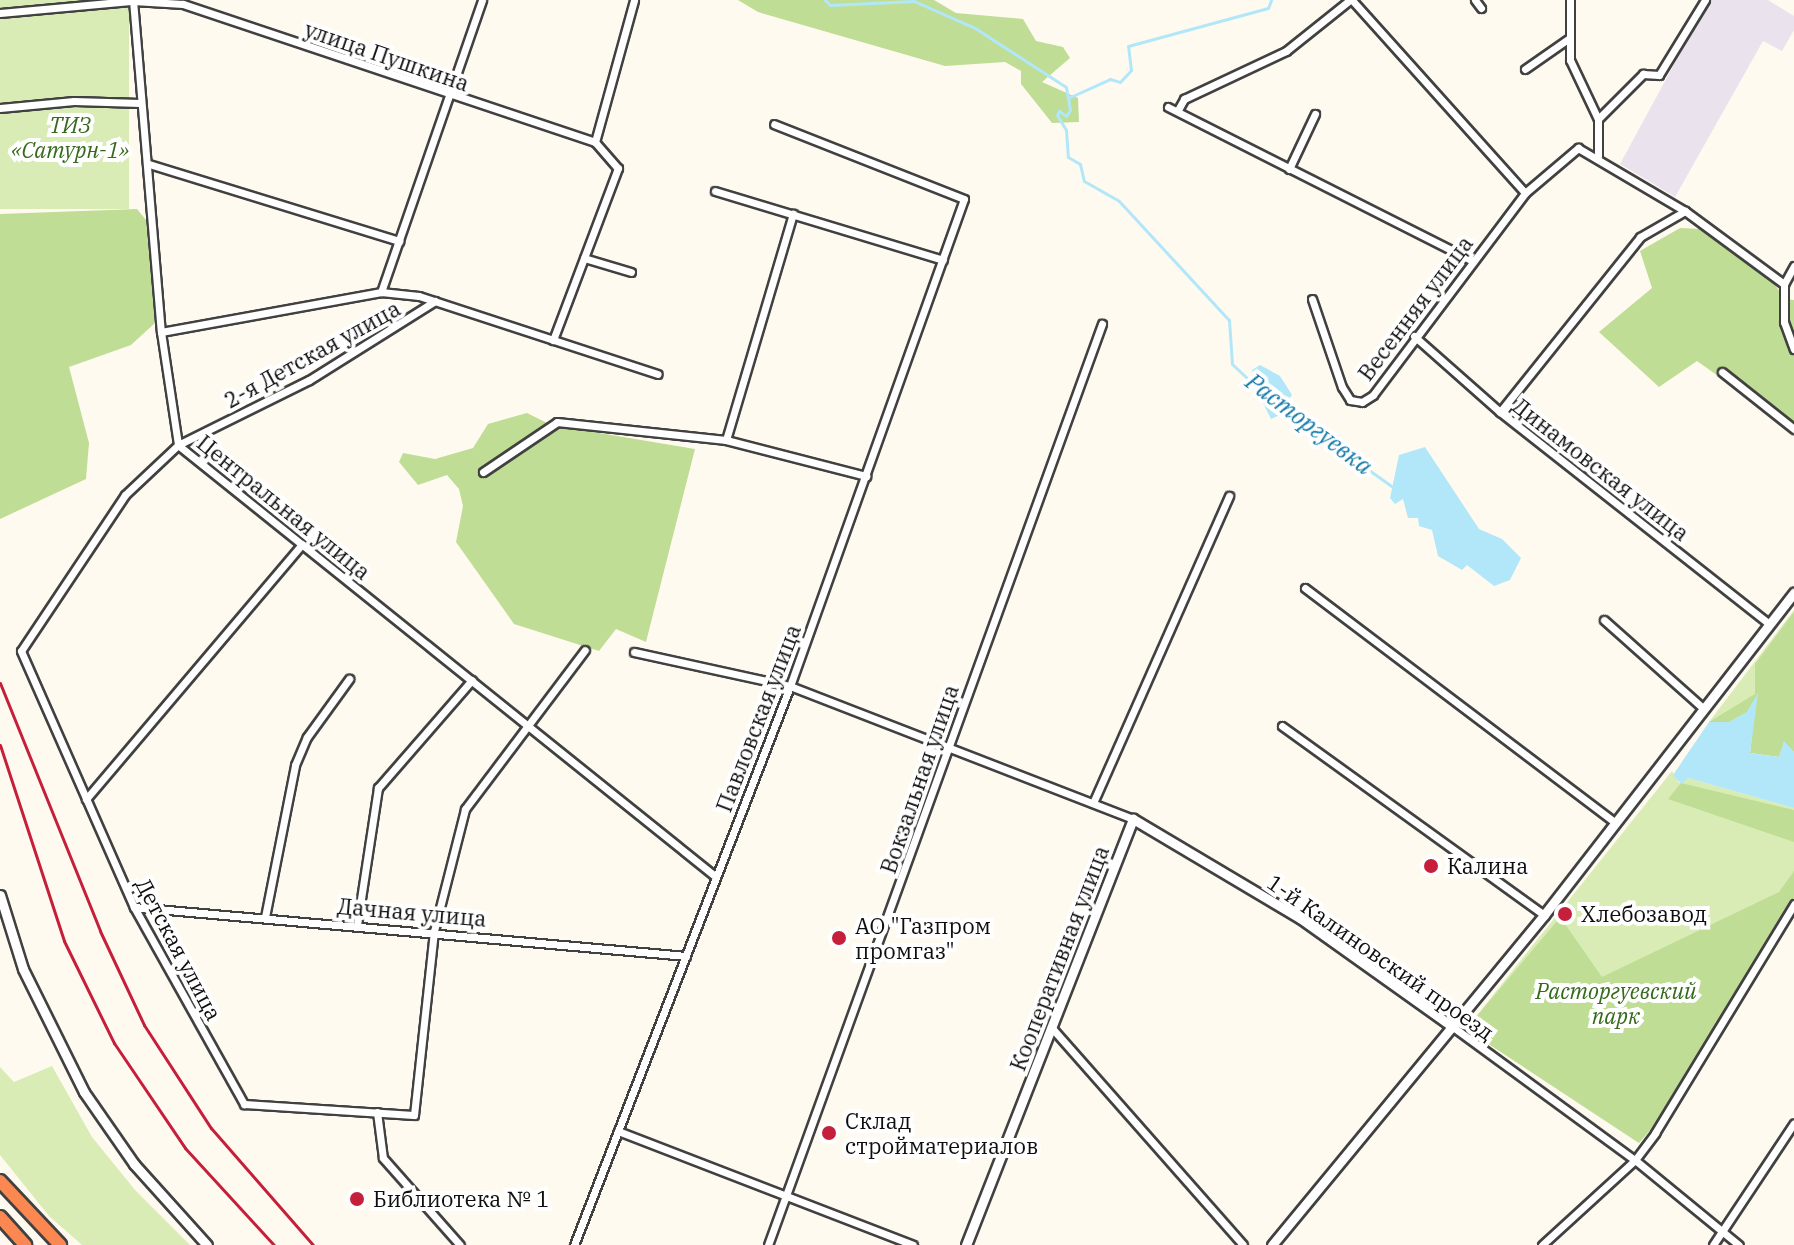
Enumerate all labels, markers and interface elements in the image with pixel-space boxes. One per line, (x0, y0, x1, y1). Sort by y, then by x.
street label: улица Пушкина (301, 15, 473, 97)
park label: ТИЗ «Сатурн-1» (11, 111, 129, 162)
street label: Весенняя улица (1352, 230, 1478, 386)
street label: 2-я Детская улица (219, 295, 405, 413)
water label: Расторгуевка (1240, 367, 1378, 481)
street label: Динамовская улица (1507, 392, 1695, 546)
street label: Центральная улица (192, 429, 376, 585)
street label: Павловская улица (710, 620, 806, 816)
street label: Вокзальная улица (874, 681, 964, 877)
street label: Кооперативная улица (1004, 842, 1114, 1074)
place label: Калина (1447, 853, 1528, 879)
marker: Калина (1422, 857, 1440, 875)
street label: 1-й Калиновский проезд (1262, 869, 1500, 1045)
street label: Детская улица (130, 873, 228, 1025)
street label: Дачная улица (336, 892, 488, 932)
place label: Хлебозавод (1581, 901, 1707, 927)
marker: Хлебозавод (1556, 905, 1574, 923)
place label: АО "Газпром промгаз" (855, 912, 991, 964)
marker: АО "Газпром промгаз" (830, 929, 848, 947)
park label: Расторгуевский парк (1536, 977, 1696, 1028)
place label: Склад стройматериалов (845, 1107, 1038, 1158)
marker: Склад стройматериалов (820, 1124, 838, 1142)
place label: Библиотека № 1 (373, 1186, 549, 1212)
marker: Библиотека № 1 (348, 1190, 366, 1208)

